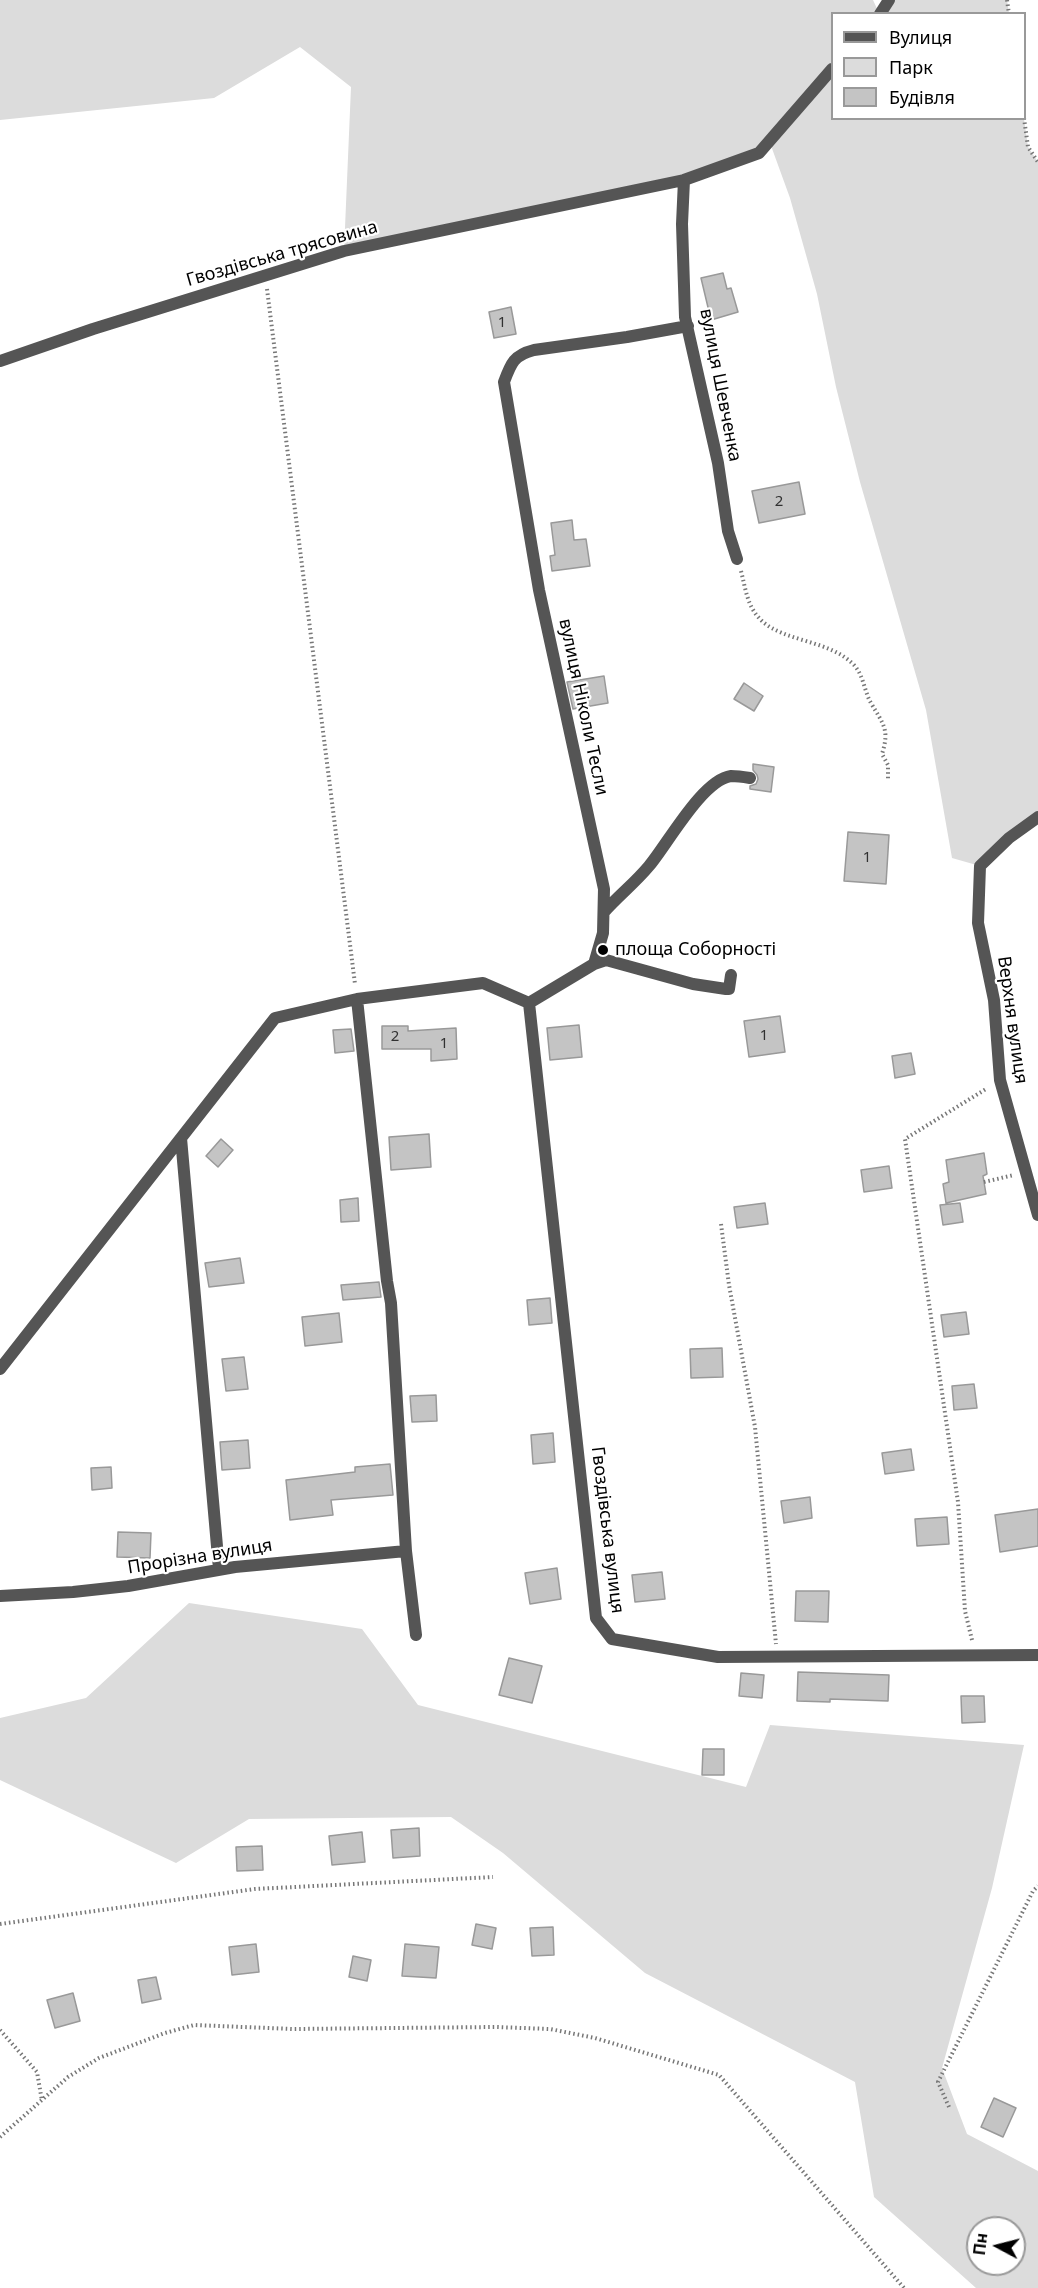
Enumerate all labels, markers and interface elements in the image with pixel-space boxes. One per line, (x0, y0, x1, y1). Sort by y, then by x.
legend (831, 12, 1026, 120)
text: Вулиця (889, 25, 952, 49)
text: Парк (889, 55, 933, 79)
text: Будівля (889, 85, 955, 109)
street label: Гвоздівська трясовина (184, 216, 380, 292)
street label: вулиця Шевченка (695, 307, 745, 463)
house number: 1 (498, 314, 506, 332)
house number: 2 (775, 493, 783, 511)
street label: вулиця Ніколи Тесли (554, 617, 612, 797)
house number: 1 (863, 849, 871, 867)
place label: площа Соборності (615, 939, 776, 961)
marker: площа Соборності (596, 943, 610, 957)
street label: Верхня вулиця (992, 955, 1032, 1085)
house number: 1 (760, 1027, 768, 1045)
house number: 2 (391, 1028, 399, 1046)
house number: 1 (440, 1035, 448, 1053)
street label: Гвоздівська вулиця (586, 1445, 628, 1615)
street label: Прорізна вулиця (126, 1535, 274, 1579)
north arrow (966, 2216, 1026, 2276)
text: Пн (968, 2231, 992, 2257)

